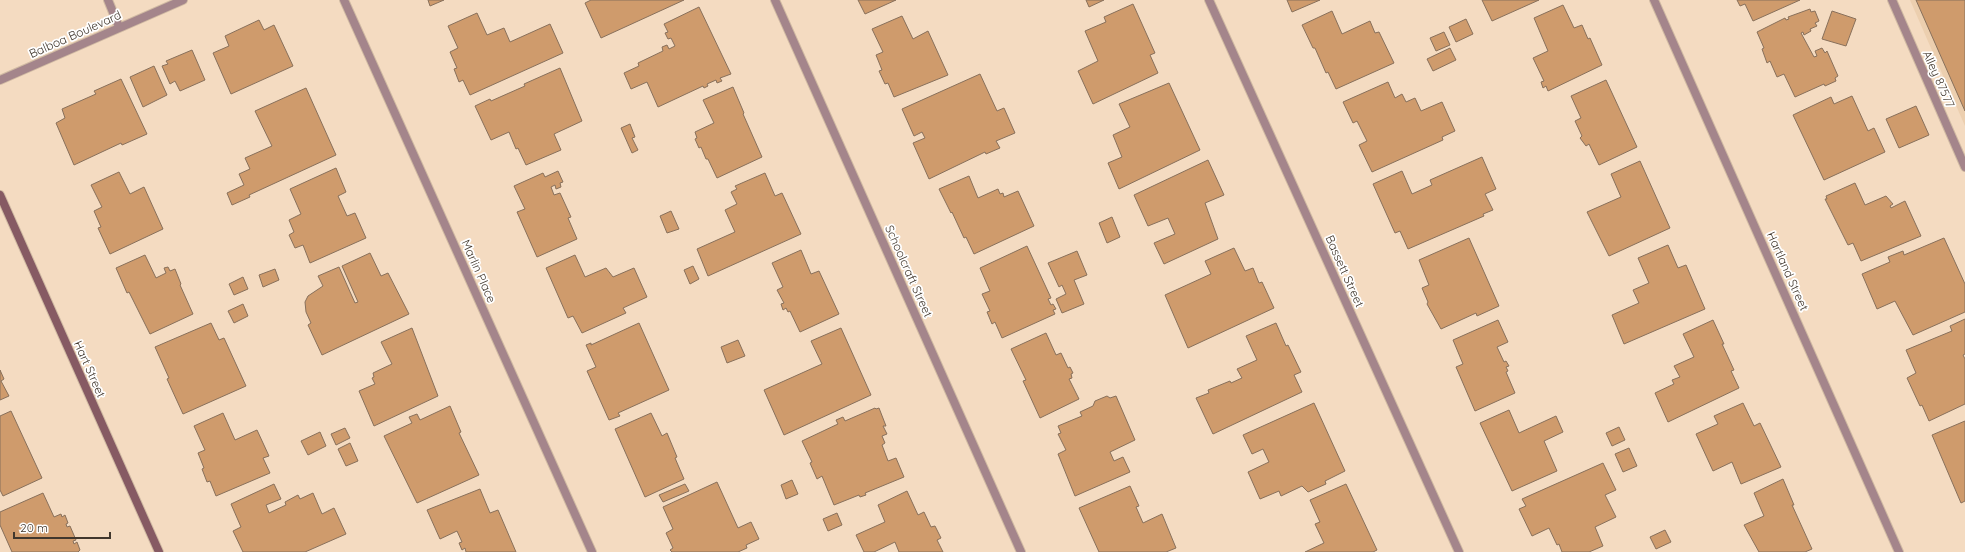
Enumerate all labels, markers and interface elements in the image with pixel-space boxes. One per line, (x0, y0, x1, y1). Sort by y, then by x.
street label: Balboa Boulevard (27, 7, 123, 61)
street label: Alley 87577 (1920, 48, 1958, 110)
street label: Schoolcraft Street (882, 223, 936, 319)
street label: Hartland Street (1764, 229, 1812, 313)
street label: Bassett Street (1322, 233, 1368, 309)
street label: Marlin Place (458, 237, 500, 305)
street label: Hart Street (71, 338, 109, 400)
scale bar (14, 514, 110, 540)
text: 20 m (20, 520, 48, 535)

